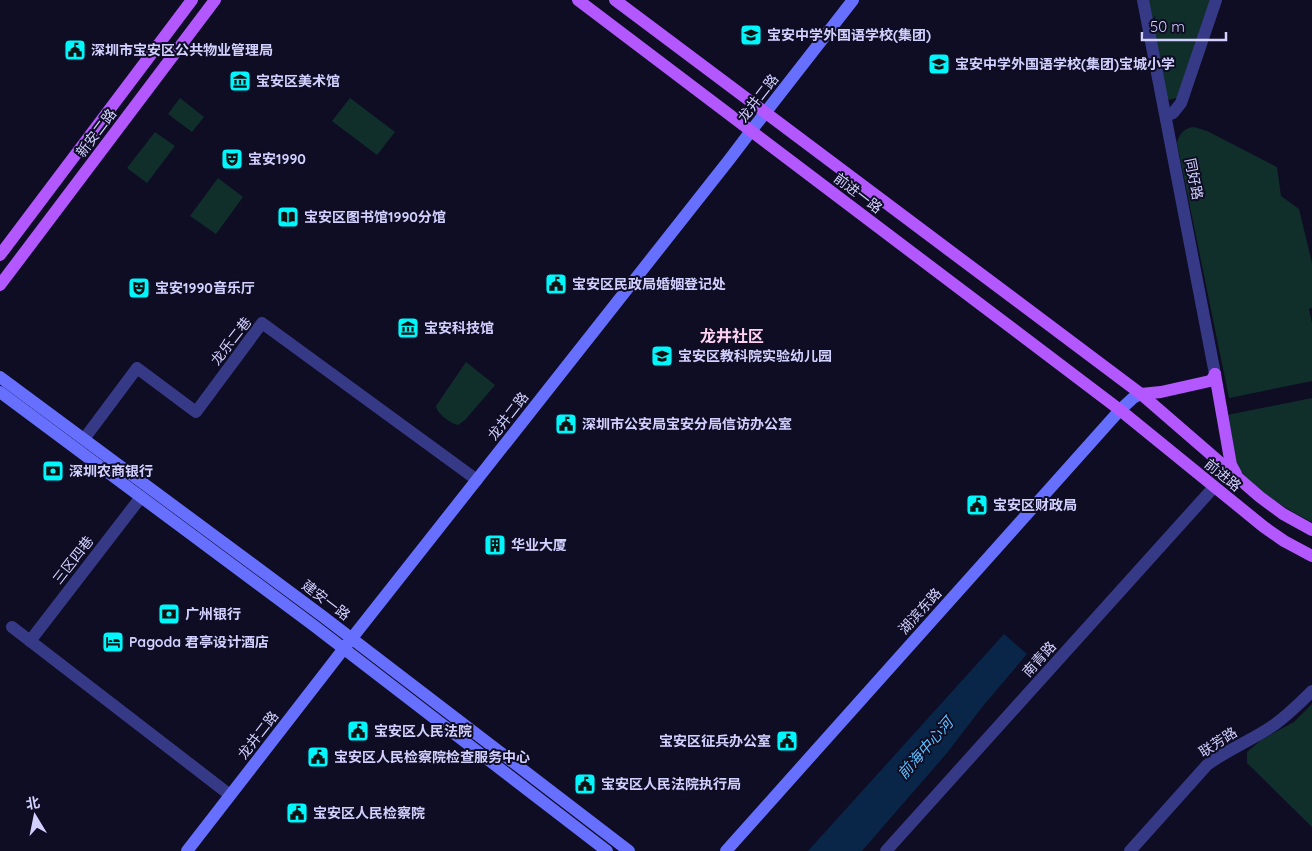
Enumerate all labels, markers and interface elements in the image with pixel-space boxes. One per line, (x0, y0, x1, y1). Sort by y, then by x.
scale bar (1142, 10, 1226, 42)
text: 50 m (1150, 17, 1185, 36)
school or university icon: 宝安中学外国语学校(集团) (739, 23, 763, 47)
place label: 宝安中学外国语学校(集团) (767, 26, 931, 44)
public building icon: 深圳市宝安区公共物业管理局 (63, 38, 87, 62)
place label: 深圳市宝安区公共物业管理局 (91, 41, 273, 59)
school or university icon: 宝安中学外国语学校(集团)宝城小学 (927, 52, 951, 76)
place label: 宝安中学外国语学校(集团)宝城小学 (955, 55, 1175, 73)
museum icon: 宝安区美术馆 (228, 69, 252, 93)
street label: 龙井二路 (734, 70, 782, 126)
place label: 宝安区美术馆 (256, 72, 340, 90)
street label: 新安二路 (72, 105, 120, 161)
theatre icon: 宝安1990 (220, 147, 244, 171)
place label: 宝安1990 (248, 150, 306, 168)
street label: 同好路 (1181, 157, 1207, 201)
street label: 前进一路 (830, 169, 886, 217)
library icon: 宝安区图书馆1990分馆 (276, 205, 300, 229)
place label: 宝安区图书馆1990分馆 (304, 208, 446, 226)
public building icon: 宝安区民政局婚姻登记处 (544, 272, 568, 296)
place label: 宝安区民政局婚姻登记处 (572, 275, 726, 293)
theatre icon: 宝安1990音乐厅 (127, 276, 151, 300)
place label: 宝安1990音乐厅 (155, 279, 255, 297)
street label: 龙乐二巷 (207, 313, 255, 369)
museum icon: 宝安科技馆 (396, 316, 420, 340)
place label: 宝安科技馆 (424, 319, 494, 337)
district label: 龙井社区 (700, 326, 764, 346)
school or university icon: 宝安区教科院实验幼儿园 (650, 344, 674, 368)
place label: 宝安区教科院实验幼儿园 (678, 347, 832, 365)
street label: 龙井二路 (484, 388, 532, 444)
public building icon: 深圳市公安局宝安分局信访办公室 (554, 412, 578, 436)
place label: 深圳市公安局宝安分局信访办公室 (582, 415, 792, 433)
street label: 前进路 (1201, 455, 1245, 495)
bank icon: 深圳农商银行 (41, 459, 65, 483)
place label: 深圳农商银行 (69, 462, 153, 480)
public building icon: 宝安区财政局 (965, 493, 989, 517)
place label: 宝安区财政局 (993, 496, 1077, 514)
street label: 三区四巷 (49, 532, 97, 588)
building icon: 华业大厦 (483, 533, 507, 557)
place label: 华业大厦 (511, 536, 567, 554)
street label: 建安一路 (298, 576, 354, 624)
street label: 湖滨东路 (895, 584, 945, 638)
bank icon: 广州银行 (157, 602, 181, 626)
place label: 广州银行 (185, 605, 241, 623)
hotel icon: Pagoda 君亭设计酒店 (101, 630, 125, 654)
place label: Pagoda 君亭设计酒店 (129, 633, 269, 651)
street label: 南青路 (1018, 637, 1060, 681)
street label: 龙井二路 (234, 707, 282, 763)
water label: 前海中心河 (893, 711, 959, 783)
public building icon: 宝安区人民法院 (346, 719, 370, 743)
place label: 宝安区人民法院 (374, 722, 472, 740)
street label: 联芳路 (1195, 723, 1241, 761)
public building icon: 宝安区征兵办公室 (775, 729, 799, 753)
place label: 宝安区征兵办公室 (659, 732, 771, 750)
public building icon: 宝安区人民检察院检查服务中心 (306, 745, 330, 769)
place label: 宝安区人民检察院检查服务中心 (334, 748, 530, 766)
public building icon: 宝安区人民法院执行局 (573, 772, 597, 796)
place label: 宝安区人民法院执行局 (601, 775, 741, 793)
north arrow (10, 791, 60, 841)
text: 北 (24, 793, 41, 813)
public building icon: 宝安区人民检察院 (285, 801, 309, 825)
place label: 宝安区人民检察院 (313, 804, 425, 822)

